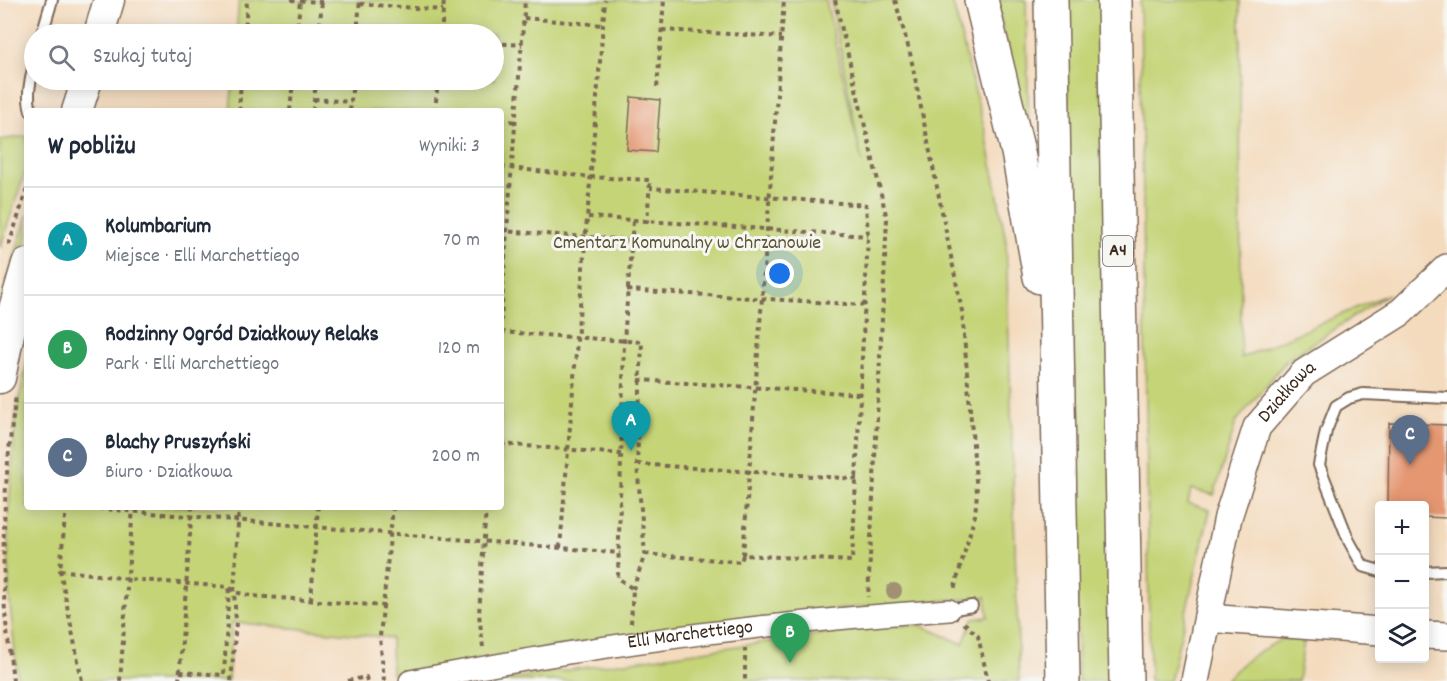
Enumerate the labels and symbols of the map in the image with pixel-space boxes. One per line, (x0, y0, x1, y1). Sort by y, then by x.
park label: Cmentarz Komunalny w Chrzanowie (553, 230, 821, 258)
road number: A4 (1103, 236, 1133, 266)
your location (765, 259, 794, 288)
street label: Działkowa (1252, 354, 1322, 430)
pin: A (612, 402, 650, 451)
pin: C (1390, 416, 1430, 465)
street label: Elli Marchettiego (626, 614, 755, 658)
pin: B (770, 614, 810, 663)

